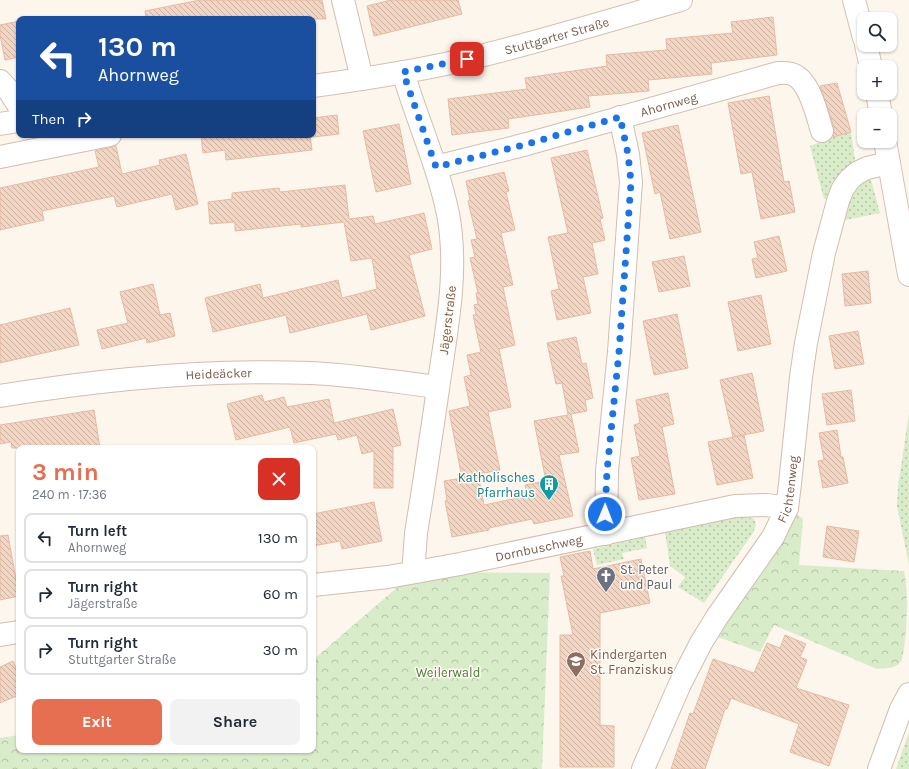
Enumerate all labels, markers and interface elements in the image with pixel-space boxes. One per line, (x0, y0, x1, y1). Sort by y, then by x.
map controls (857, 12, 897, 148)
button: search (857, 12, 897, 52)
street label: Stuttgarter Straße (503, 14, 611, 58)
text: 130 m (98, 30, 177, 63)
icon: left (32, 32, 84, 84)
pin (450, 42, 484, 76)
icon: arrive (456, 48, 478, 70)
button: + (857, 60, 897, 100)
text: Ahornweg (98, 64, 179, 86)
street label: Ahornweg (639, 89, 700, 120)
icon: right (73, 108, 95, 130)
button: − (857, 108, 897, 148)
text: Then (32, 110, 65, 128)
street label: Jägerstraße (436, 284, 459, 355)
street label: Heideäcker (185, 365, 252, 382)
street label: Fichtenweg (774, 454, 801, 525)
text: 3 min (32, 458, 99, 486)
button: close (258, 458, 300, 500)
place label: Katholisches Pfarrhaus (458, 470, 535, 500)
building icon: Katholisches Pfarrhaus (538, 473, 560, 501)
text: 240 m · 17:36 (32, 487, 107, 502)
position arrow (584, 493, 626, 535)
text: Turn left (68, 522, 127, 540)
icon: left (34, 527, 56, 549)
text: 130 m (258, 529, 298, 547)
street label: Dornbuschweg (494, 531, 584, 564)
text: Ahornweg (68, 540, 126, 555)
place label: St. Peter und Paul (620, 562, 672, 592)
church icon: St. Peter und Paul (595, 565, 617, 593)
text: Turn right (68, 578, 138, 596)
icon: right (34, 583, 56, 605)
text: 60 m (263, 585, 298, 603)
text: Jägerstraße (68, 596, 137, 611)
text: Turn right (68, 634, 138, 652)
icon: right (34, 639, 56, 661)
text: 30 m (263, 641, 298, 659)
place label: Kindergarten St. Franziskus (590, 647, 674, 677)
school or university icon: Kindergarten St. Franziskus (565, 650, 587, 678)
text: Stuttgarter Straße (68, 652, 176, 667)
park label: Weilerwald (416, 665, 480, 680)
button: Exit (32, 699, 162, 745)
button: Share (170, 699, 300, 745)

